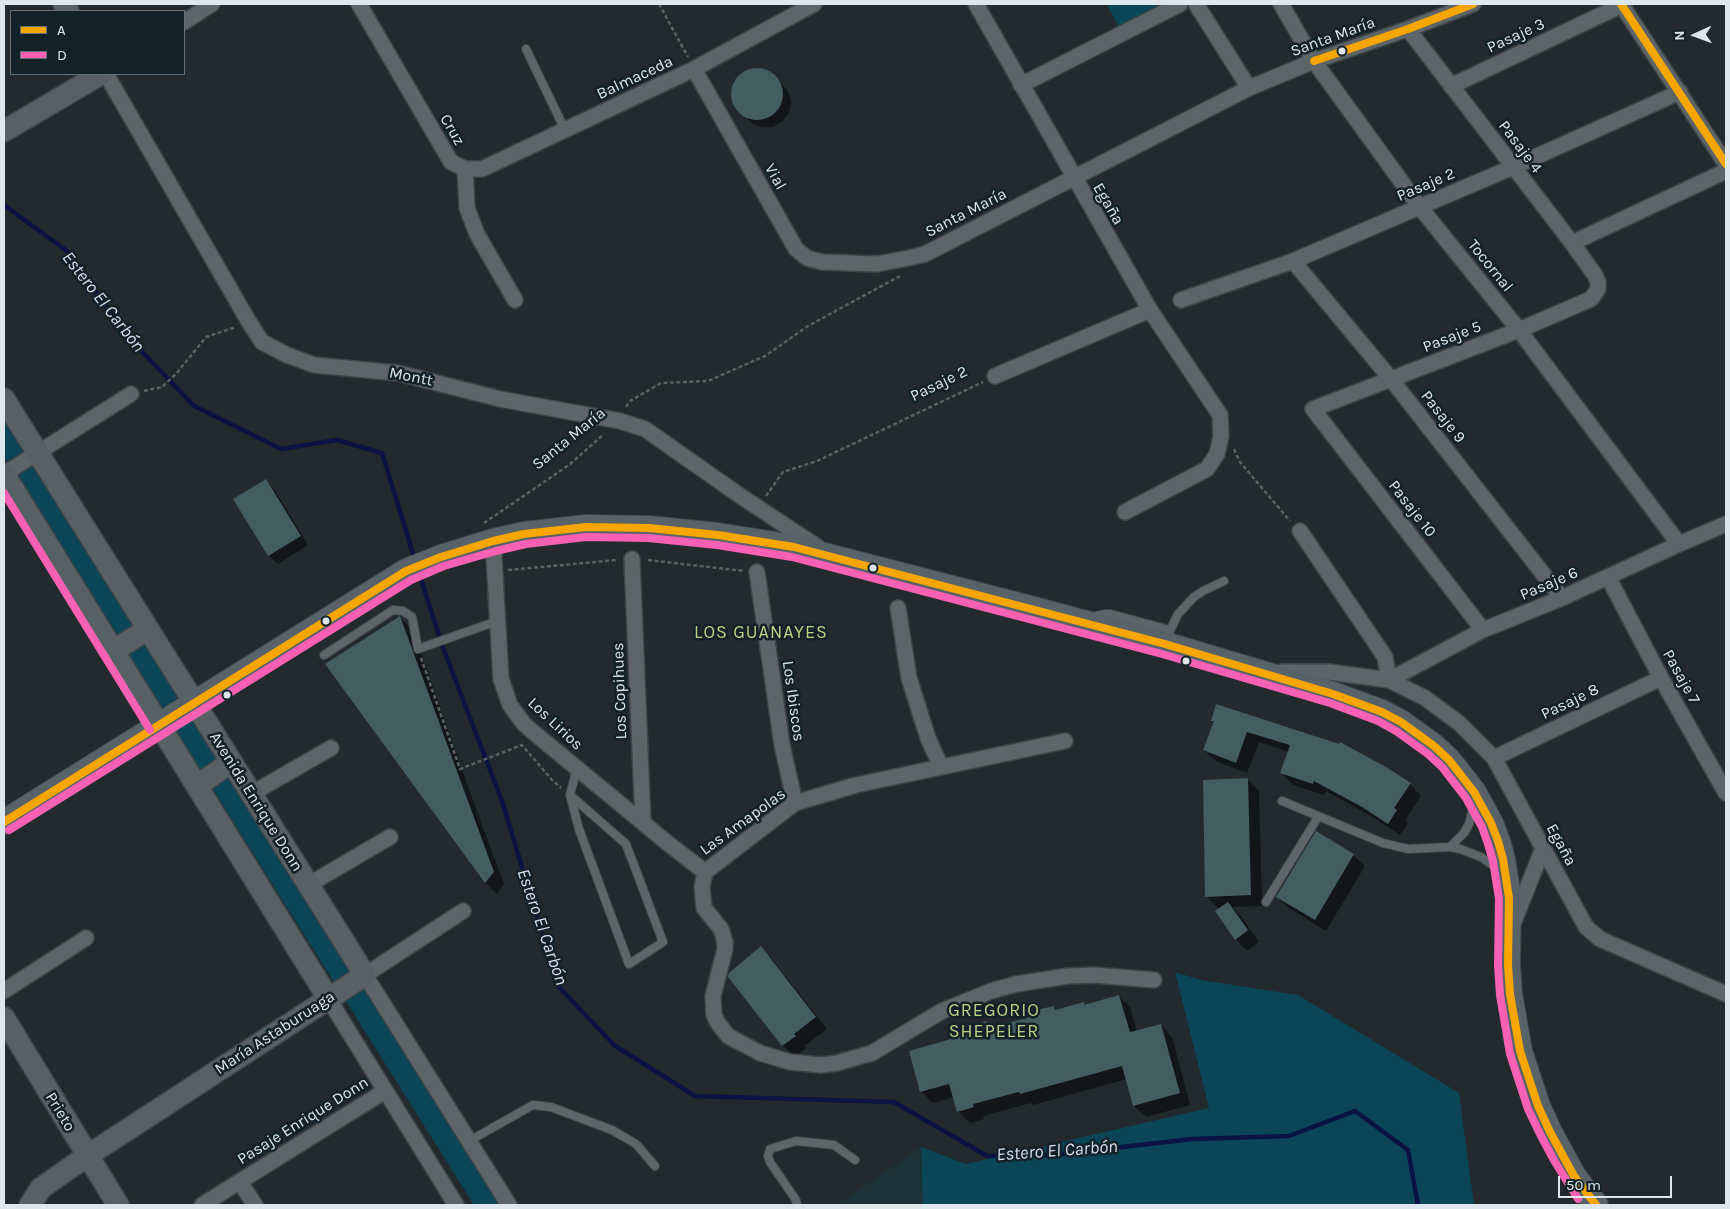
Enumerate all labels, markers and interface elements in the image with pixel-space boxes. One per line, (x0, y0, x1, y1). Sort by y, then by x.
legend (10, 10, 185, 75)
north arrow (1670, 10, 1720, 60)
street label: Santa María (1288, 13, 1378, 61)
street label: Pasaje 3 (1484, 14, 1548, 58)
text: A (57, 21, 66, 39)
text: N (1671, 30, 1688, 41)
text: D (57, 46, 67, 64)
unlabelled marker (1337, 46, 1347, 56)
street label: Balmaceda (594, 52, 676, 104)
street label: Cruz (435, 111, 469, 149)
street label: Pasaje 4 (1494, 117, 1546, 177)
street label: Vial (760, 161, 790, 193)
street label: Pasaje 2 (1394, 164, 1458, 206)
street label: Egaña (1088, 180, 1128, 228)
street label: Santa María (922, 184, 1010, 242)
street label: Tocornal (1463, 236, 1517, 296)
water label: Estero El Carbón (57, 247, 149, 357)
street label: Pasaje 5 (1420, 317, 1484, 357)
street label: Pasaje 2 (907, 362, 971, 406)
street label: Montt (388, 363, 434, 391)
street label: Pasaje 9 (1417, 387, 1469, 447)
street label: Santa María (529, 404, 609, 474)
street label: Pasaje 10 (1384, 477, 1440, 541)
unlabelled marker (868, 563, 878, 573)
street label: Pasaje 6 (1517, 563, 1581, 605)
unlabelled marker (321, 616, 331, 626)
district label: LOS GUANAYES (693, 622, 829, 644)
street label: Los Copihues (609, 642, 631, 740)
street label: Pasaje 7 (1658, 646, 1704, 708)
unlabelled marker (1181, 656, 1191, 666)
street label: Los Ibiscos (778, 660, 808, 742)
street label: Pasaje 8 (1538, 680, 1602, 724)
unlabelled marker (222, 690, 232, 700)
street label: Los Lirios (523, 694, 587, 754)
street label: Avenida Enrique Donn (205, 729, 307, 875)
street label: Las Amapolas (696, 784, 790, 860)
street label: Egaña (1542, 820, 1580, 870)
water label: Estero El Carbón (512, 866, 572, 988)
street label: María Astaburuaga (211, 987, 339, 1079)
district label: GREGORIO SHEPELER (947, 1000, 1041, 1042)
street label: Pasaje Enrique Donn (234, 1073, 372, 1169)
street label: Prieto (41, 1089, 79, 1135)
water label: Estero El Carbón (996, 1136, 1118, 1166)
scale bar (1560, 1166, 1674, 1198)
text: 50 m (1566, 1176, 1601, 1194)

